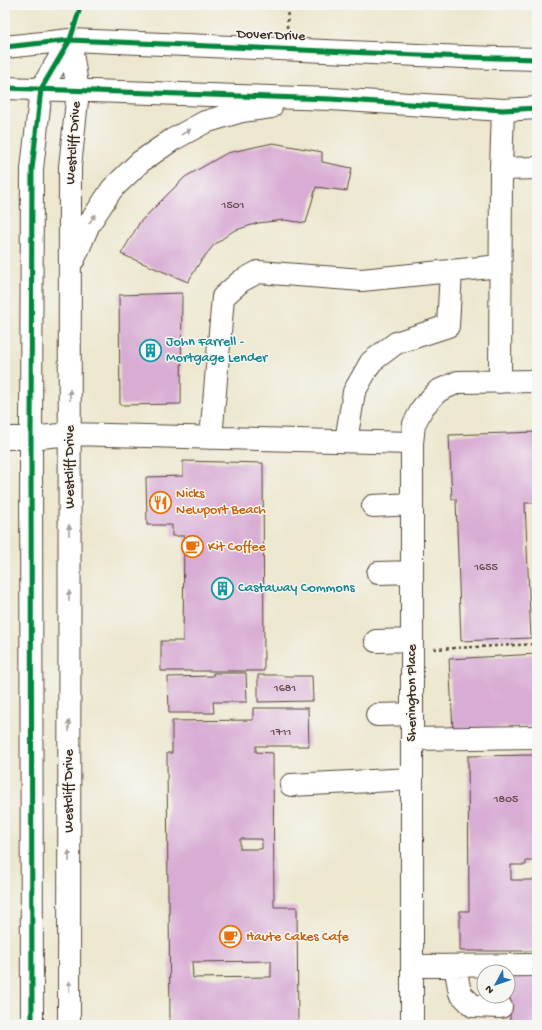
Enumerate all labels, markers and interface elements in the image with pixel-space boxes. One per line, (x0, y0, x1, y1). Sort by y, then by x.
street label: Dover Drive (235, 26, 306, 46)
street label: Westcliff Drive (63, 100, 85, 185)
one-way arrow (180, 129, 192, 136)
house number: 1501 (221, 199, 245, 213)
one-way arrow (88, 214, 96, 224)
place label: John Farrell - Mortgage Lender (166, 334, 268, 367)
building icon: John Farrell - Mortgage Lender (138, 337, 164, 363)
one-way arrow (67, 388, 73, 401)
street label: Westcliff Drive (62, 425, 79, 509)
place label: Nicks Newport Beach (176, 486, 266, 519)
restaurant icon: Nicks Newport Beach (148, 489, 174, 515)
one-way arrow (66, 524, 73, 536)
cafe icon: Kit Coffee (180, 534, 206, 560)
place label: Kit Coffee (208, 539, 266, 556)
house number: 1655 (473, 561, 498, 575)
building icon: Castaway Commons (210, 575, 236, 601)
place label: Castaway Commons (238, 580, 355, 597)
one-way arrow (66, 589, 72, 602)
street label: Sherington Place (404, 644, 421, 742)
house number: 1681 (273, 682, 296, 696)
one-way arrow (66, 719, 72, 732)
house number: 1711 (270, 726, 292, 740)
street label: Westcliff Drive (61, 749, 78, 833)
house number: 1805 (493, 793, 518, 807)
one-way arrow (66, 849, 72, 862)
cafe icon: Haute Cakes Cafe (217, 924, 243, 950)
place label: Haute Cakes Cafe (246, 929, 350, 946)
north arrow (476, 964, 516, 1004)
one-way arrow (66, 979, 72, 992)
text: N (483, 983, 497, 996)

